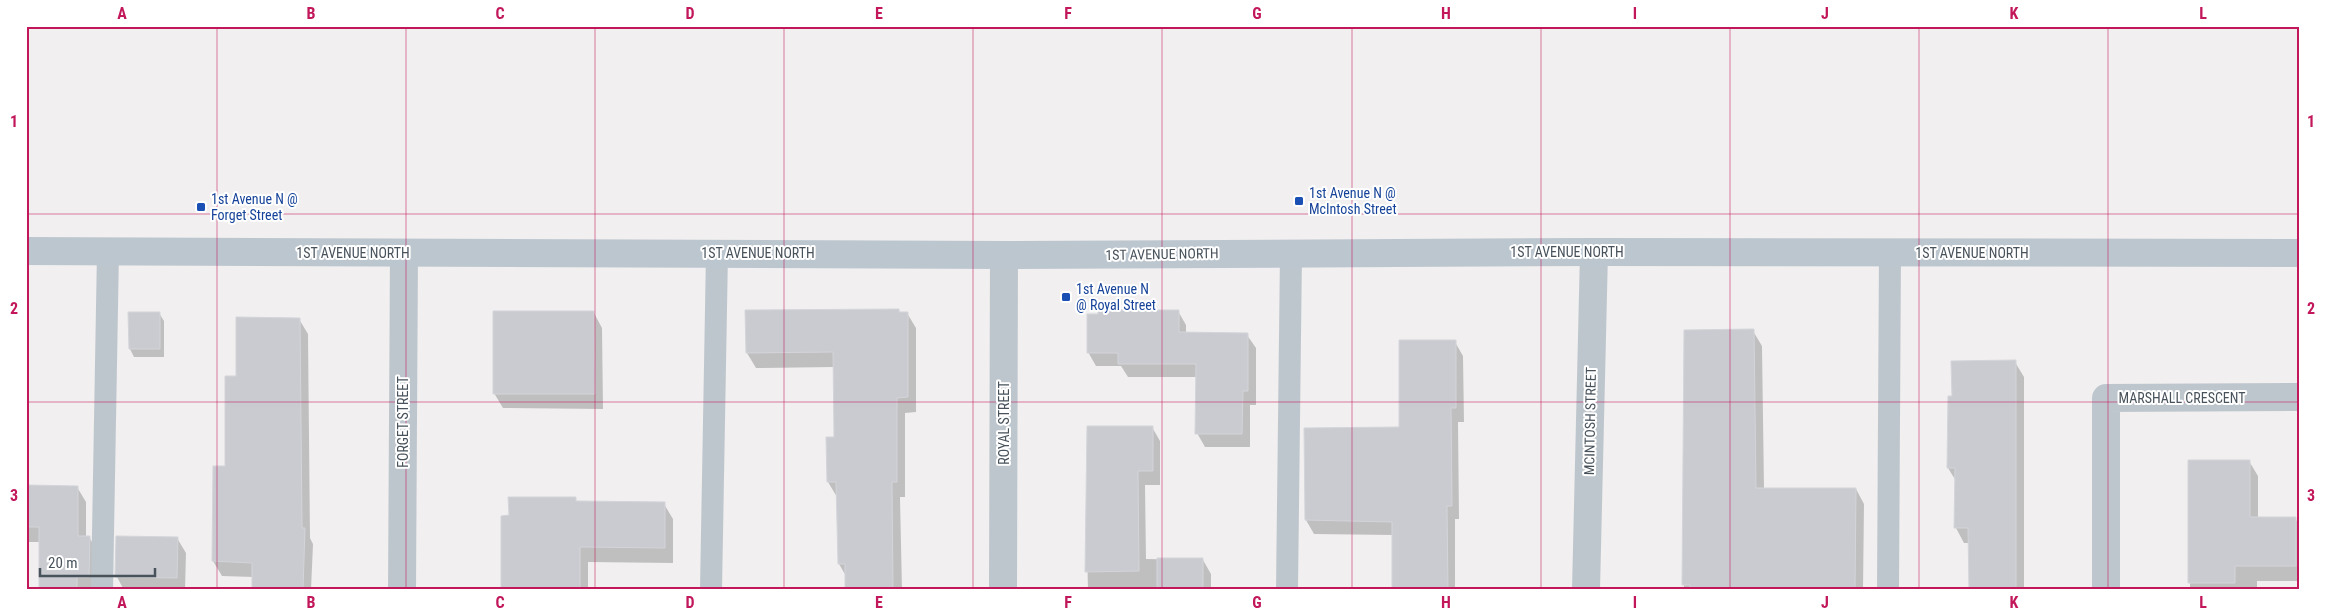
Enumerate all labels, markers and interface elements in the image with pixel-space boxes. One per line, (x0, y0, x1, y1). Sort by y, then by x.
text: A (117, 4, 127, 23)
text: B (307, 4, 316, 23)
text: C (495, 4, 505, 23)
text: D (685, 4, 695, 23)
text: E (875, 4, 883, 23)
text: F (1064, 4, 1072, 23)
text: G (1252, 4, 1262, 23)
text: H (1441, 4, 1451, 23)
text: I (1633, 4, 1637, 23)
text: J (1821, 4, 1829, 23)
text: K (2010, 4, 2019, 23)
text: L (2199, 4, 2207, 23)
text: 1 (10, 112, 18, 131)
text: 1 (2307, 112, 2315, 131)
place label: 1st Avenue N @ McIntosh Street (1309, 185, 1397, 217)
place label: 1st Avenue N @ Forget Street (211, 191, 298, 223)
marker: 1st Avenue N @ McIntosh Street (1293, 195, 1305, 207)
marker: 1st Avenue N @ Forget Street (195, 201, 207, 213)
street label: 1ST AVENUE NORTH (1510, 244, 1624, 260)
street label: 1ST AVENUE NORTH (296, 245, 410, 261)
street label: 1ST AVENUE NORTH (701, 245, 815, 261)
street label: 1ST AVENUE NORTH (1105, 245, 1219, 263)
street label: 1ST AVENUE NORTH (1915, 245, 2029, 261)
place label: 1st Avenue N @ Royal Street (1076, 281, 1156, 313)
marker: 1st Avenue N @ Royal Street (1060, 291, 1072, 303)
text: 2 (10, 299, 18, 318)
text: 2 (2307, 299, 2315, 318)
street label: MCINTOSH STREET (1581, 367, 1599, 475)
street label: FORGET STREET (395, 376, 411, 468)
street label: ROYAL STREET (996, 381, 1012, 465)
street label: MARSHALL CRESCENT (2118, 390, 2246, 406)
text: 3 (10, 486, 18, 505)
text: 3 (2307, 486, 2315, 505)
scale bar (40, 546, 155, 578)
text: 20 m (48, 554, 78, 572)
text: A (117, 593, 127, 612)
text: B (307, 593, 316, 612)
text: C (495, 593, 505, 612)
text: D (685, 593, 695, 612)
text: E (875, 593, 883, 612)
text: F (1064, 593, 1072, 612)
text: G (1252, 593, 1262, 612)
text: H (1441, 593, 1451, 612)
text: I (1633, 593, 1637, 612)
text: J (1821, 593, 1829, 612)
text: K (2010, 593, 2019, 612)
text: L (2199, 593, 2207, 612)

